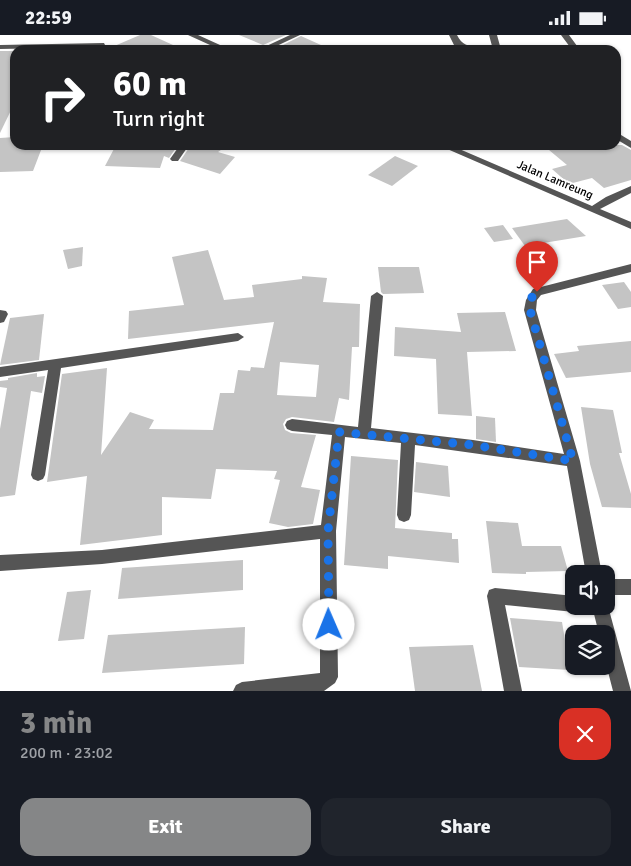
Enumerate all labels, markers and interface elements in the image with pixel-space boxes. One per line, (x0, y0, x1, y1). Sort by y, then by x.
text: 22:59 (25, 6, 72, 30)
text: 60 m (113, 62, 187, 105)
icon: right (30, 65, 95, 130)
text: Turn right (113, 105, 205, 132)
street label: Jalan Lamreung (515, 157, 595, 203)
pin (516, 241, 558, 292)
icon: arrive (523, 248, 551, 276)
map controls (565, 565, 615, 675)
button: sound (565, 565, 615, 615)
position arrow (302, 598, 354, 650)
button: layers (565, 625, 615, 675)
text: 3 min (20, 705, 92, 742)
button: close (559, 708, 611, 760)
text: 200 m · 23:02 (20, 743, 113, 763)
button: Exit (20, 798, 311, 856)
button: Share (321, 798, 611, 856)

